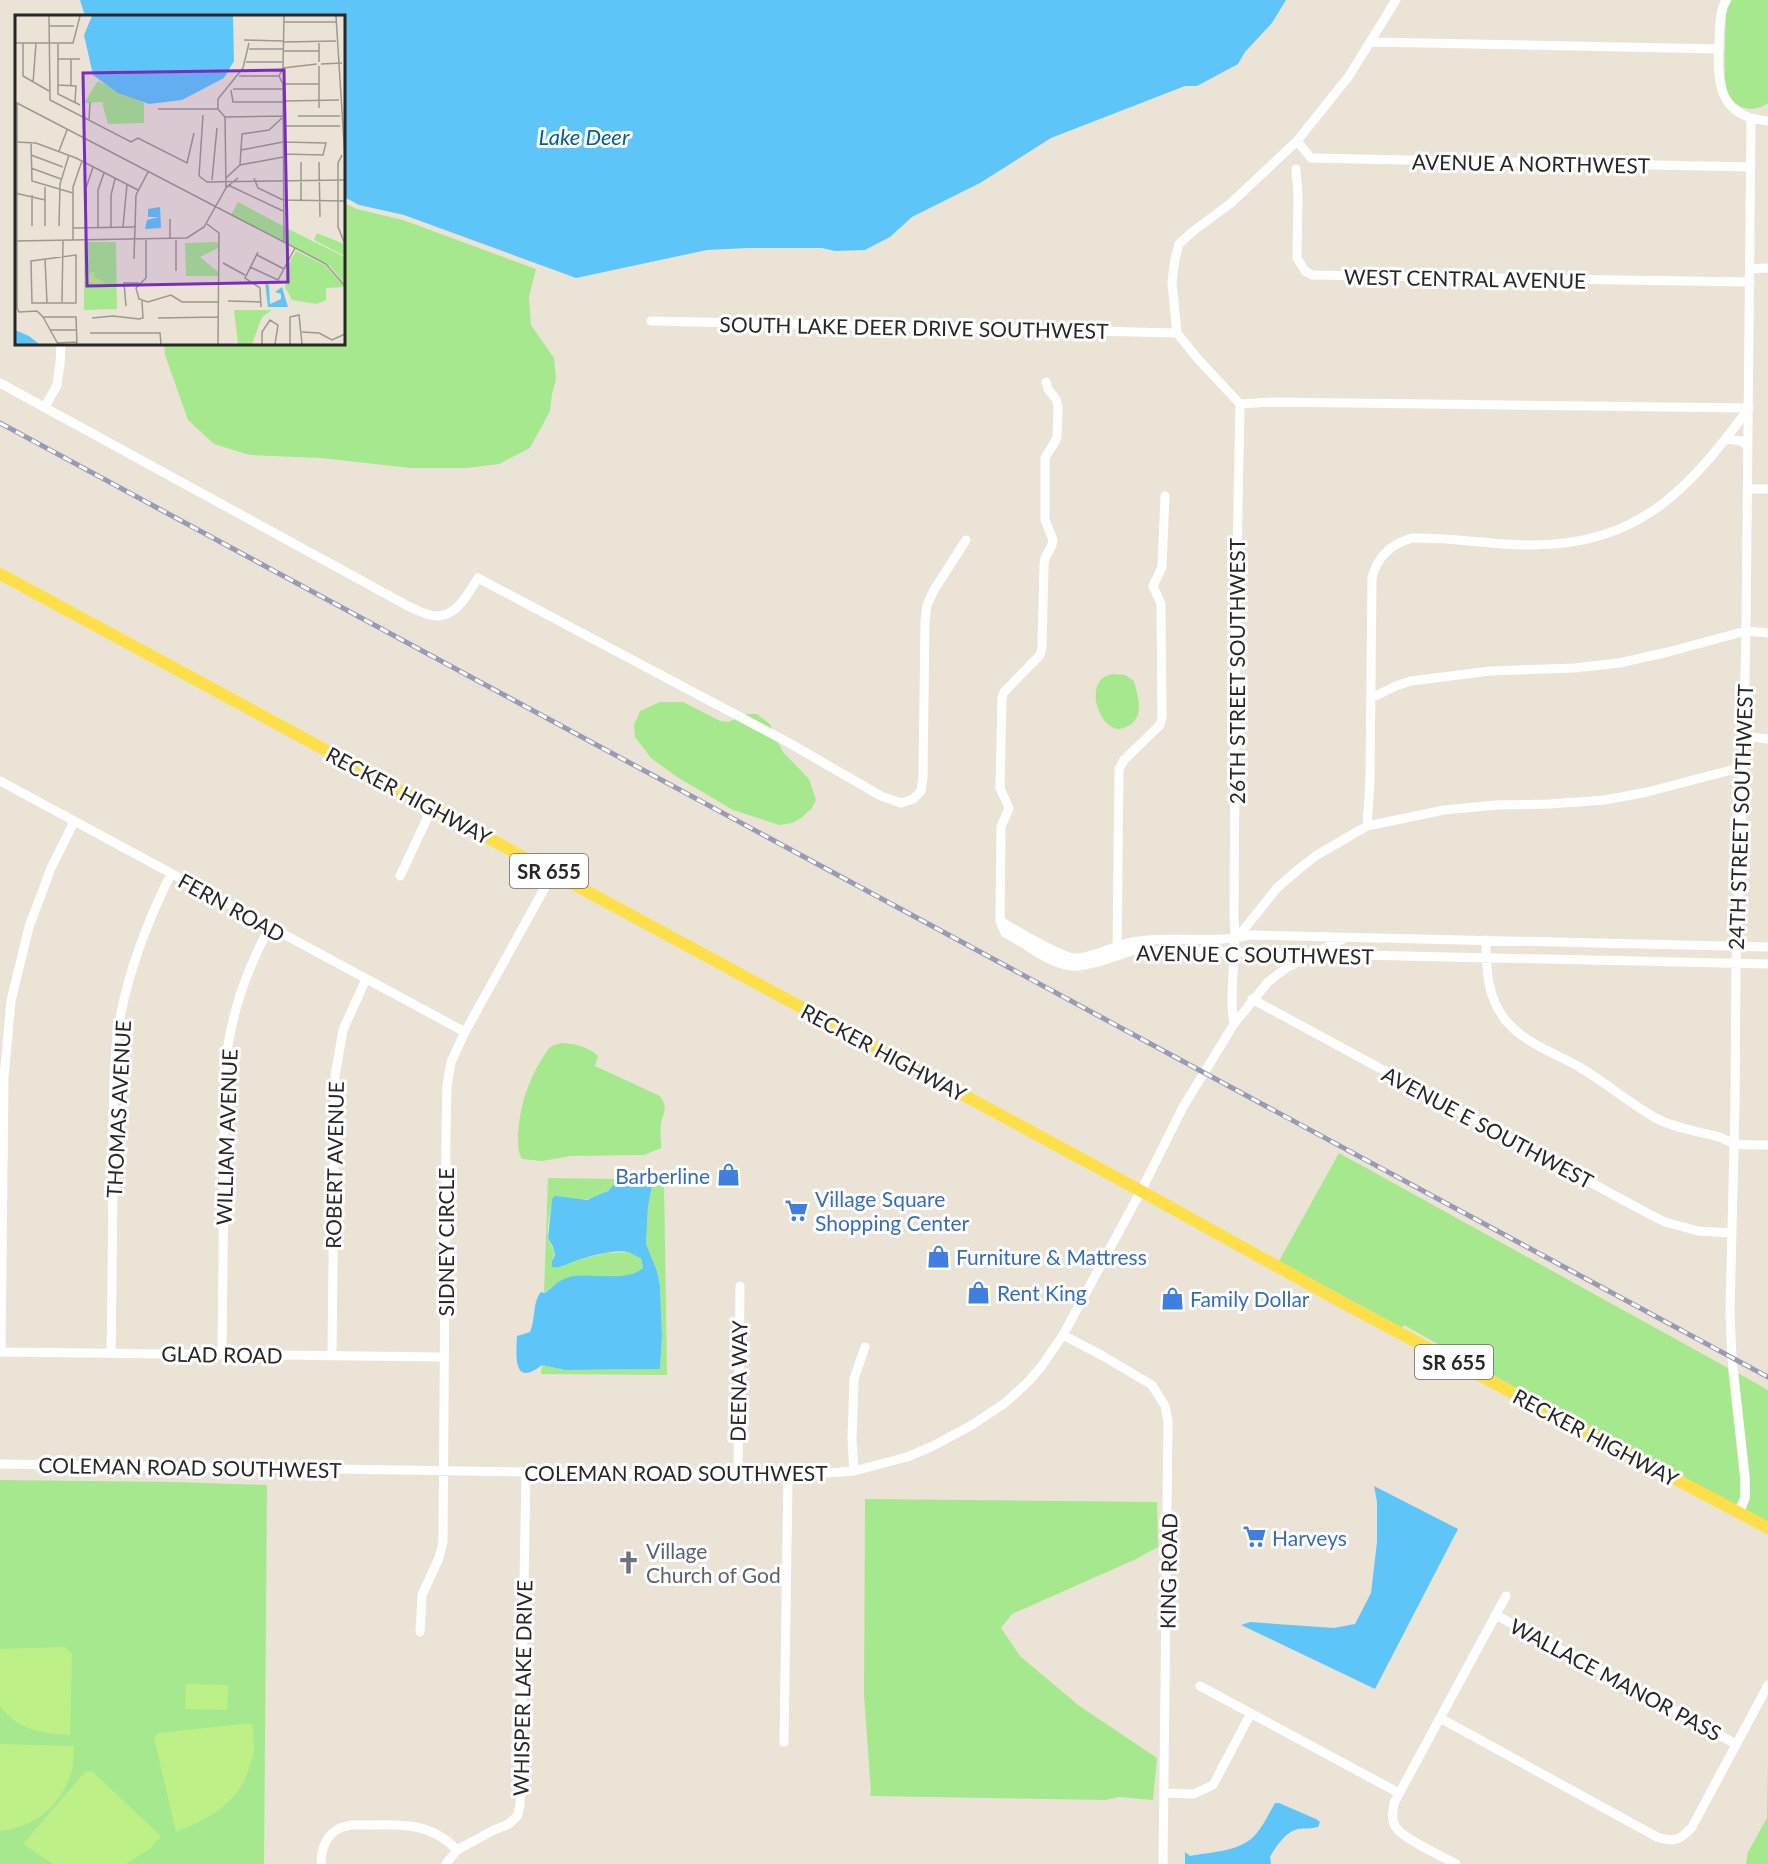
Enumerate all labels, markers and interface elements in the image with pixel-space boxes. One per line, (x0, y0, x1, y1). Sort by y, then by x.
inset map (15, 15, 345, 345)
water label: Lake Deer (539, 123, 630, 150)
street label: AVENUE A NORTHWEST (1412, 148, 1651, 178)
street label: WEST CENTRAL AVENUE (1344, 263, 1586, 293)
street label: SOUTH LAKE DEER DRIVE SOUTHWEST (719, 311, 1109, 343)
street label: 26TH STREET SOUTHWEST (1224, 537, 1249, 804)
street label: 24TH STREET SOUTHWEST (1723, 683, 1757, 950)
street label: RECKER HIGHWAY (322, 741, 497, 850)
road number: SR 655 (510, 854, 588, 888)
street label: FERN ROAD (174, 867, 290, 947)
street label: AVENUE C SOUTHWEST (1136, 939, 1375, 969)
street label: RECKER HIGHWAY (797, 998, 972, 1107)
street label: THOMAS AVENUE (101, 1019, 135, 1199)
street label: WILLIAM AVENUE (210, 1048, 242, 1226)
street label: AVENUE E SOUTHWEST (1378, 1061, 1598, 1194)
street label: ROBERT AVENUE (320, 1081, 348, 1249)
shop icon: Barberline (715, 1162, 741, 1188)
place label: Barberline (615, 1163, 710, 1188)
street label: SIDNEY CIRCLE (433, 1168, 458, 1316)
place label: Village Square Shopping Center (815, 1186, 969, 1235)
supermarket icon: Village Square Shopping Center (784, 1197, 810, 1223)
shop icon: Furniture & Mattress (925, 1243, 951, 1269)
place label: Furniture & Mattress (956, 1244, 1147, 1269)
shop icon: Rent King (966, 1279, 992, 1305)
place label: Rent King (997, 1280, 1087, 1305)
shop icon: Family Dollar (1159, 1285, 1185, 1311)
place label: Family Dollar (1190, 1286, 1310, 1311)
street label: DEENA WAY (724, 1319, 752, 1442)
street label: GLAD ROAD (161, 1340, 283, 1368)
road number: SR 655 (1415, 1345, 1493, 1379)
street label: RECKER HIGHWAY (1509, 1383, 1684, 1492)
street label: COLEMAN ROAD SOUTHWEST (38, 1452, 342, 1482)
street label: COLEMAN ROAD SOUTHWEST (524, 1460, 828, 1485)
street label: KING ROAD (1154, 1513, 1182, 1629)
supermarket icon: Harveys (1241, 1524, 1267, 1550)
place label: Harveys (1272, 1525, 1347, 1550)
place label: Village Church of God (646, 1538, 781, 1587)
church icon: Village Church of God (615, 1549, 641, 1575)
street label: WHISPER LAKE DRIVE (508, 1580, 536, 1796)
street label: WALLACE MANOR PASS (1506, 1613, 1726, 1745)

